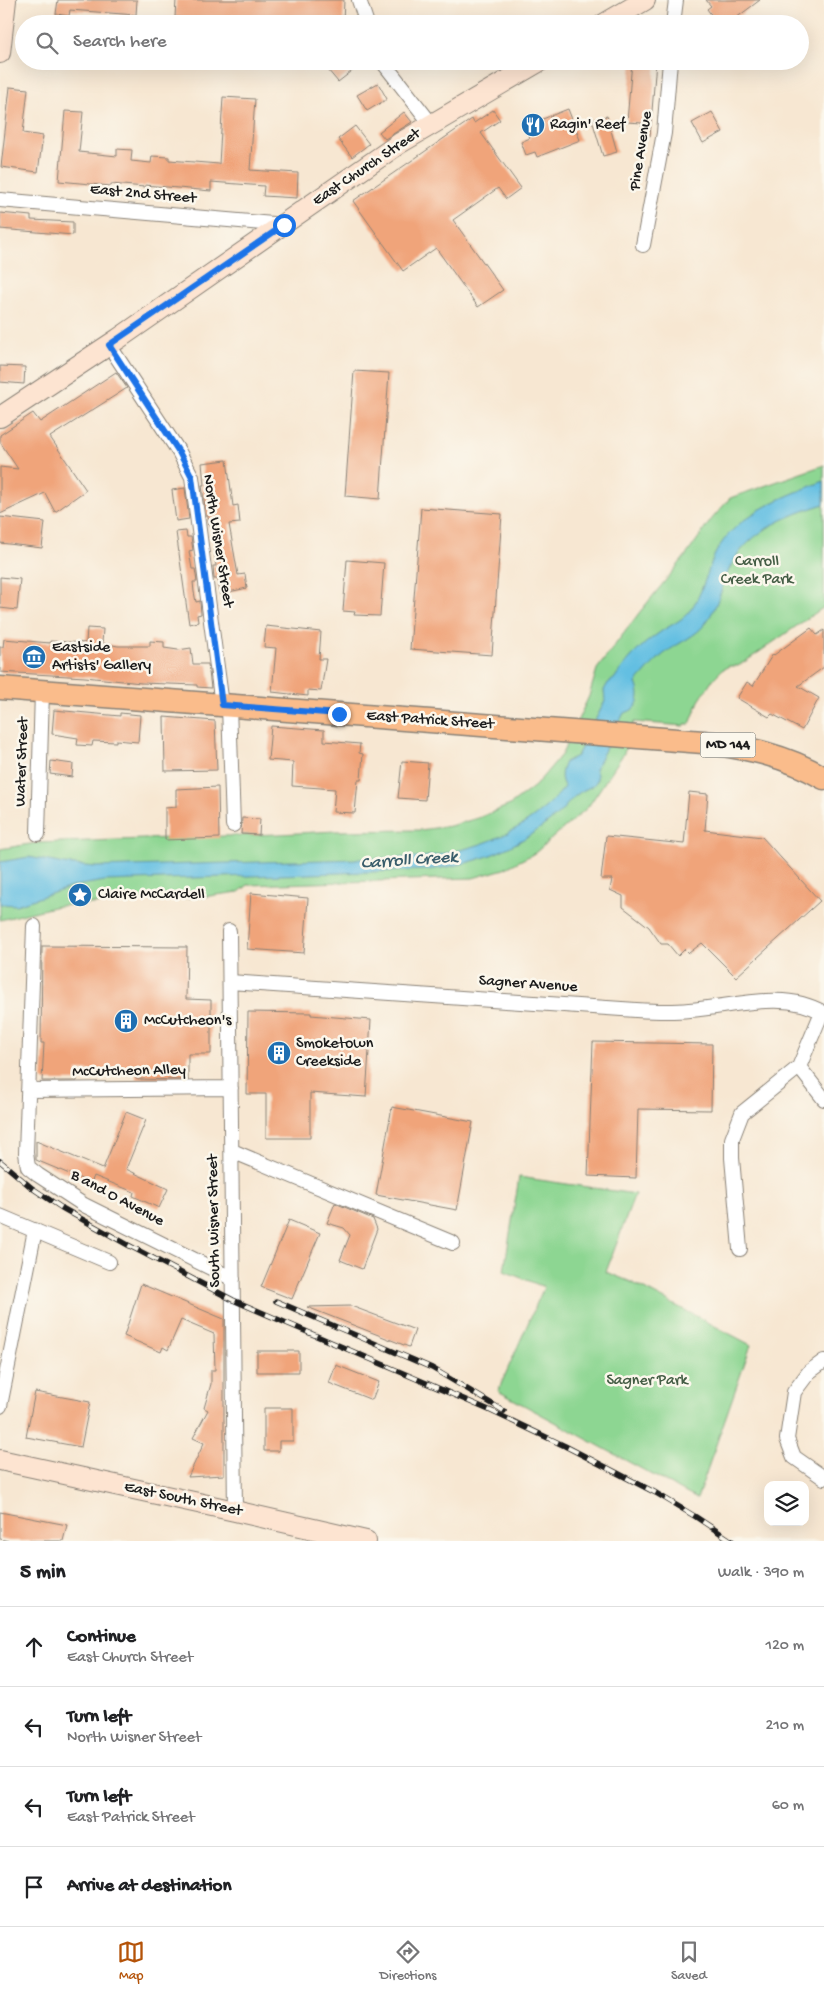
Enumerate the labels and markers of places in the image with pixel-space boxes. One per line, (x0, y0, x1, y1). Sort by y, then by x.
restaurant icon: Ragin' Reef (520, 112, 546, 138)
place label: Ragin' Reef (550, 116, 626, 135)
place label: Eastside Artists' Gallery (52, 639, 151, 676)
museum icon: Eastside Artists' Gallery (21, 644, 47, 670)
place icon: Claire McCardell (67, 882, 93, 908)
place label: Claire McCardell (98, 886, 205, 905)
building icon: McCutcheon's (113, 1008, 139, 1034)
place label: McCutcheon's (144, 1012, 233, 1031)
place label: Smoketown Creekside (296, 1035, 374, 1072)
building icon: Smoketown Creekside (266, 1040, 292, 1066)

